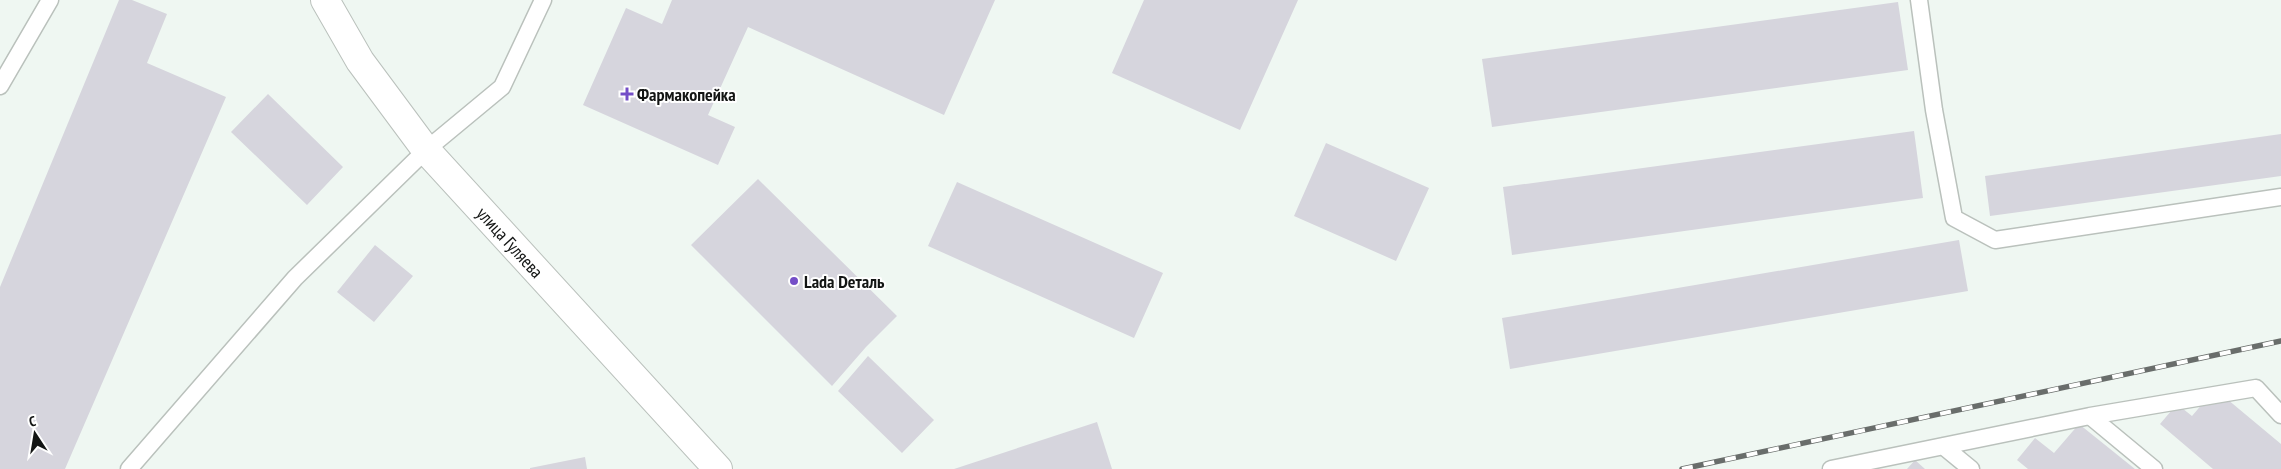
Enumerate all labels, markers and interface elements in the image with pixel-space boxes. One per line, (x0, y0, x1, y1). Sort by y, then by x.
place label: Фармакопейка (637, 83, 736, 106)
marker: Фармакопейка (621, 88, 633, 100)
street label: улица Гуляева (472, 202, 549, 282)
place label: Lada Dеталь (804, 270, 885, 293)
marker: Lada Dеталь (788, 275, 800, 287)
north arrow (10, 409, 60, 459)
text: С (27, 412, 38, 431)

